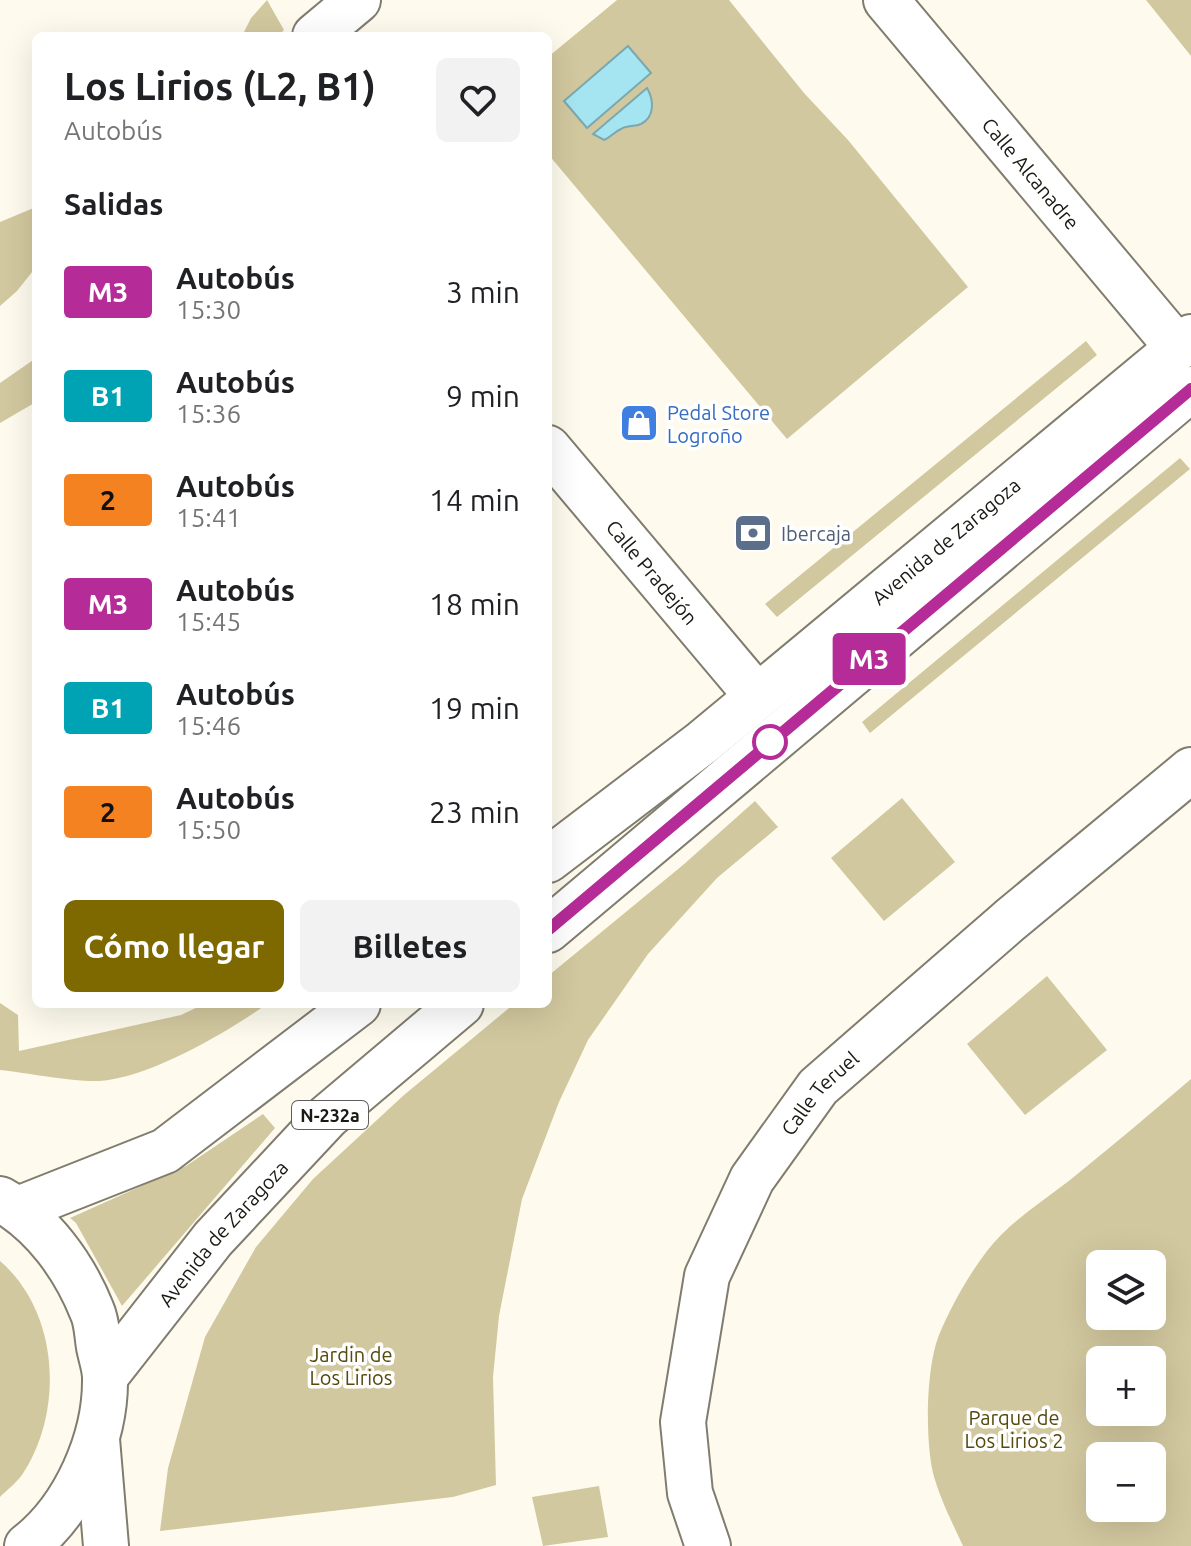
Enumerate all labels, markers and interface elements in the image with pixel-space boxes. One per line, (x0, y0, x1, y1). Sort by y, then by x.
button: heart (436, 58, 520, 142)
text: Los Lirios (L2, B1) (64, 65, 376, 107)
street label: Calle Alcanadre (978, 113, 1085, 234)
text: Autobús (64, 116, 162, 145)
text: Salidas (64, 187, 163, 221)
text: Autobús (176, 261, 295, 295)
text: 3 min (446, 275, 520, 309)
text: M3 (88, 276, 128, 307)
text: 15:30 (176, 295, 241, 324)
text: Autobús (176, 365, 295, 399)
text: 9 min (446, 379, 520, 413)
text: B1 (91, 380, 125, 411)
text: 15:36 (176, 399, 241, 428)
place label: Pedal Store Logroño (667, 401, 770, 447)
shop icon: Pedal Store Logroño (618, 402, 660, 444)
text: Autobús (176, 469, 295, 503)
street label: Avenida de Zaragoza (867, 473, 1024, 609)
text: 14 min (429, 483, 520, 517)
text: 2 (100, 484, 116, 515)
text: 15:41 (176, 503, 241, 532)
bank icon: Ibercaja (732, 512, 774, 554)
street label: Calle Pradejón (602, 515, 703, 629)
place label: Ibercaja (781, 522, 851, 545)
text: Autobús (176, 573, 295, 607)
text: 18 min (429, 587, 520, 621)
text: M3 (88, 588, 128, 619)
text: 15:45 (176, 607, 241, 636)
line badge: M3 (833, 633, 905, 685)
text: M3 (849, 643, 889, 674)
text: Autobús (176, 677, 295, 711)
text: 19 min (429, 691, 520, 725)
text: B1 (91, 692, 125, 723)
text: 15:46 (176, 711, 241, 740)
unlabelled marker (753, 725, 787, 759)
text: Autobús (176, 781, 295, 815)
text: 23 min (429, 795, 520, 829)
text: 2 (100, 796, 116, 827)
text: 15:50 (176, 815, 241, 844)
button: Cómo llegar (64, 900, 284, 992)
button: Billetes (300, 900, 520, 992)
street label: Calle Teruel (776, 1046, 863, 1139)
road number: N-232a (292, 1101, 368, 1129)
street label: Avenida de Zaragoza (153, 1155, 292, 1311)
map controls (1086, 1250, 1166, 1522)
button: layers (1086, 1250, 1166, 1330)
park label: Jardin de Los Lirios (310, 1343, 393, 1389)
button: + (1086, 1346, 1166, 1426)
park label: Parque de Los Lirios 2 (965, 1406, 1063, 1452)
button: − (1086, 1442, 1166, 1522)

